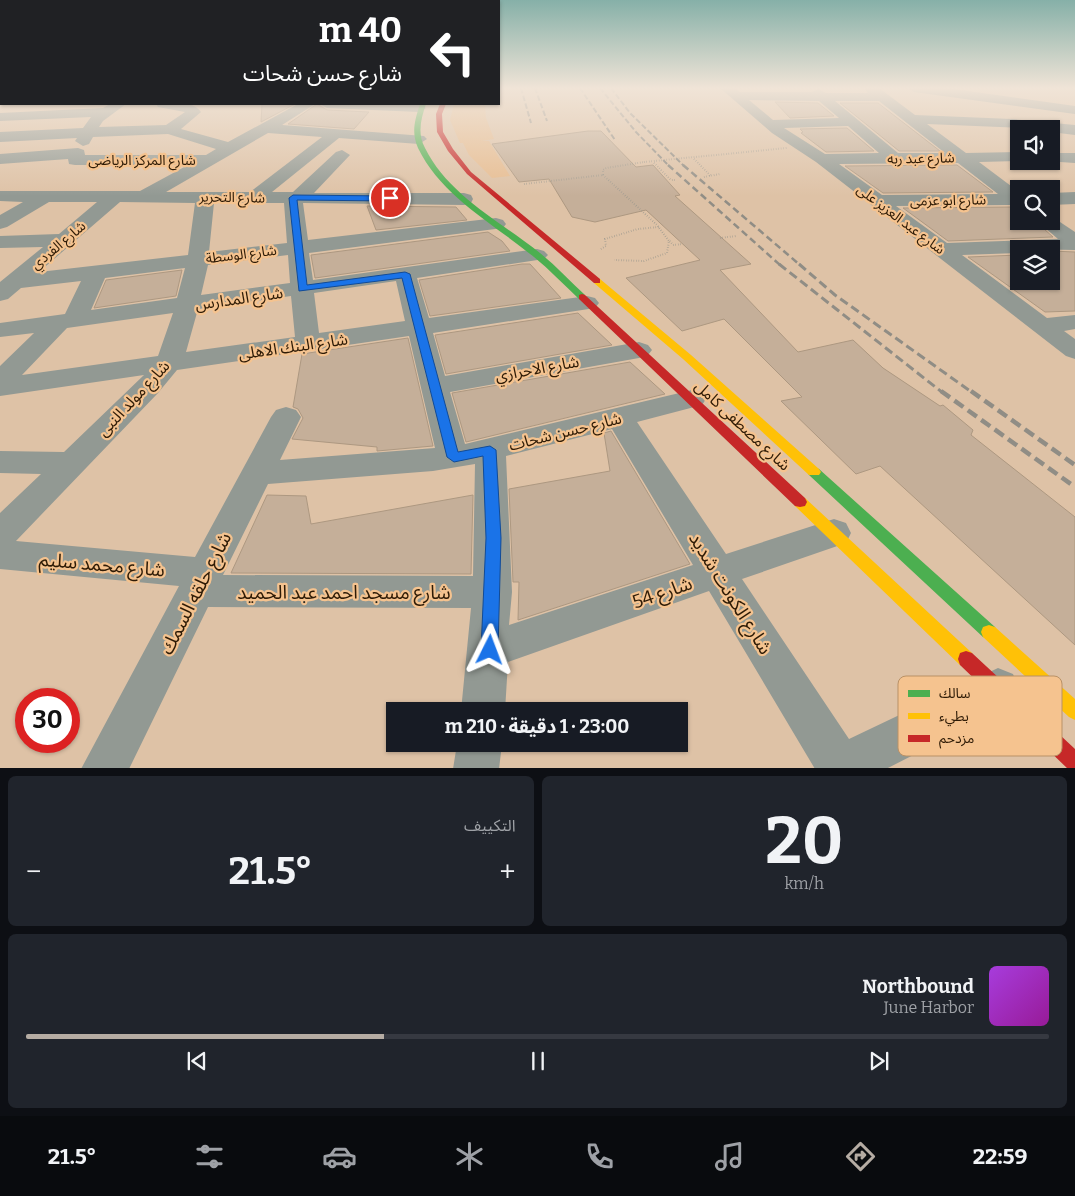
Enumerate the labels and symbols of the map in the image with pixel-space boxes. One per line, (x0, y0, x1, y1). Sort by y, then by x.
street label: شارع عبد ربه (887, 149, 955, 170)
street label: شارع المركز الرياضى (88, 152, 196, 171)
pin (369, 177, 411, 219)
street label: شارع عبد العزيز على (852, 181, 948, 260)
street label: شارع التحرير (198, 188, 265, 209)
street label: شارع ابو عزمى (910, 191, 986, 212)
street label: شارع الفردي (27, 218, 91, 275)
street label: شارع الوسطة (205, 242, 278, 269)
street label: شارع المدارس (194, 283, 285, 317)
street label: شارع البنك الاهلى (237, 329, 349, 367)
street label: شارع الاحرازي (494, 352, 581, 388)
street label: شارع مولد النبى (93, 356, 176, 442)
street label: شارع مصطفى كامل (689, 376, 794, 477)
street label: شارع حسن شحات (507, 408, 624, 458)
street label: شارع حلقه السمك (155, 528, 238, 659)
street label: شارع الكونت شديد (682, 528, 777, 660)
street label: شارع محمد سليم (38, 548, 166, 584)
street label: شارع 54 (629, 571, 696, 615)
street label: شارع مسجد احمد عبد الحميد (237, 581, 451, 606)
position arrow (463, 623, 515, 675)
legend (898, 676, 1062, 756)
text: سالك (939, 685, 971, 702)
speed limit sign: 30 (15, 688, 80, 753)
text: بطيء (939, 708, 969, 727)
text: مزدحم (939, 730, 974, 749)

